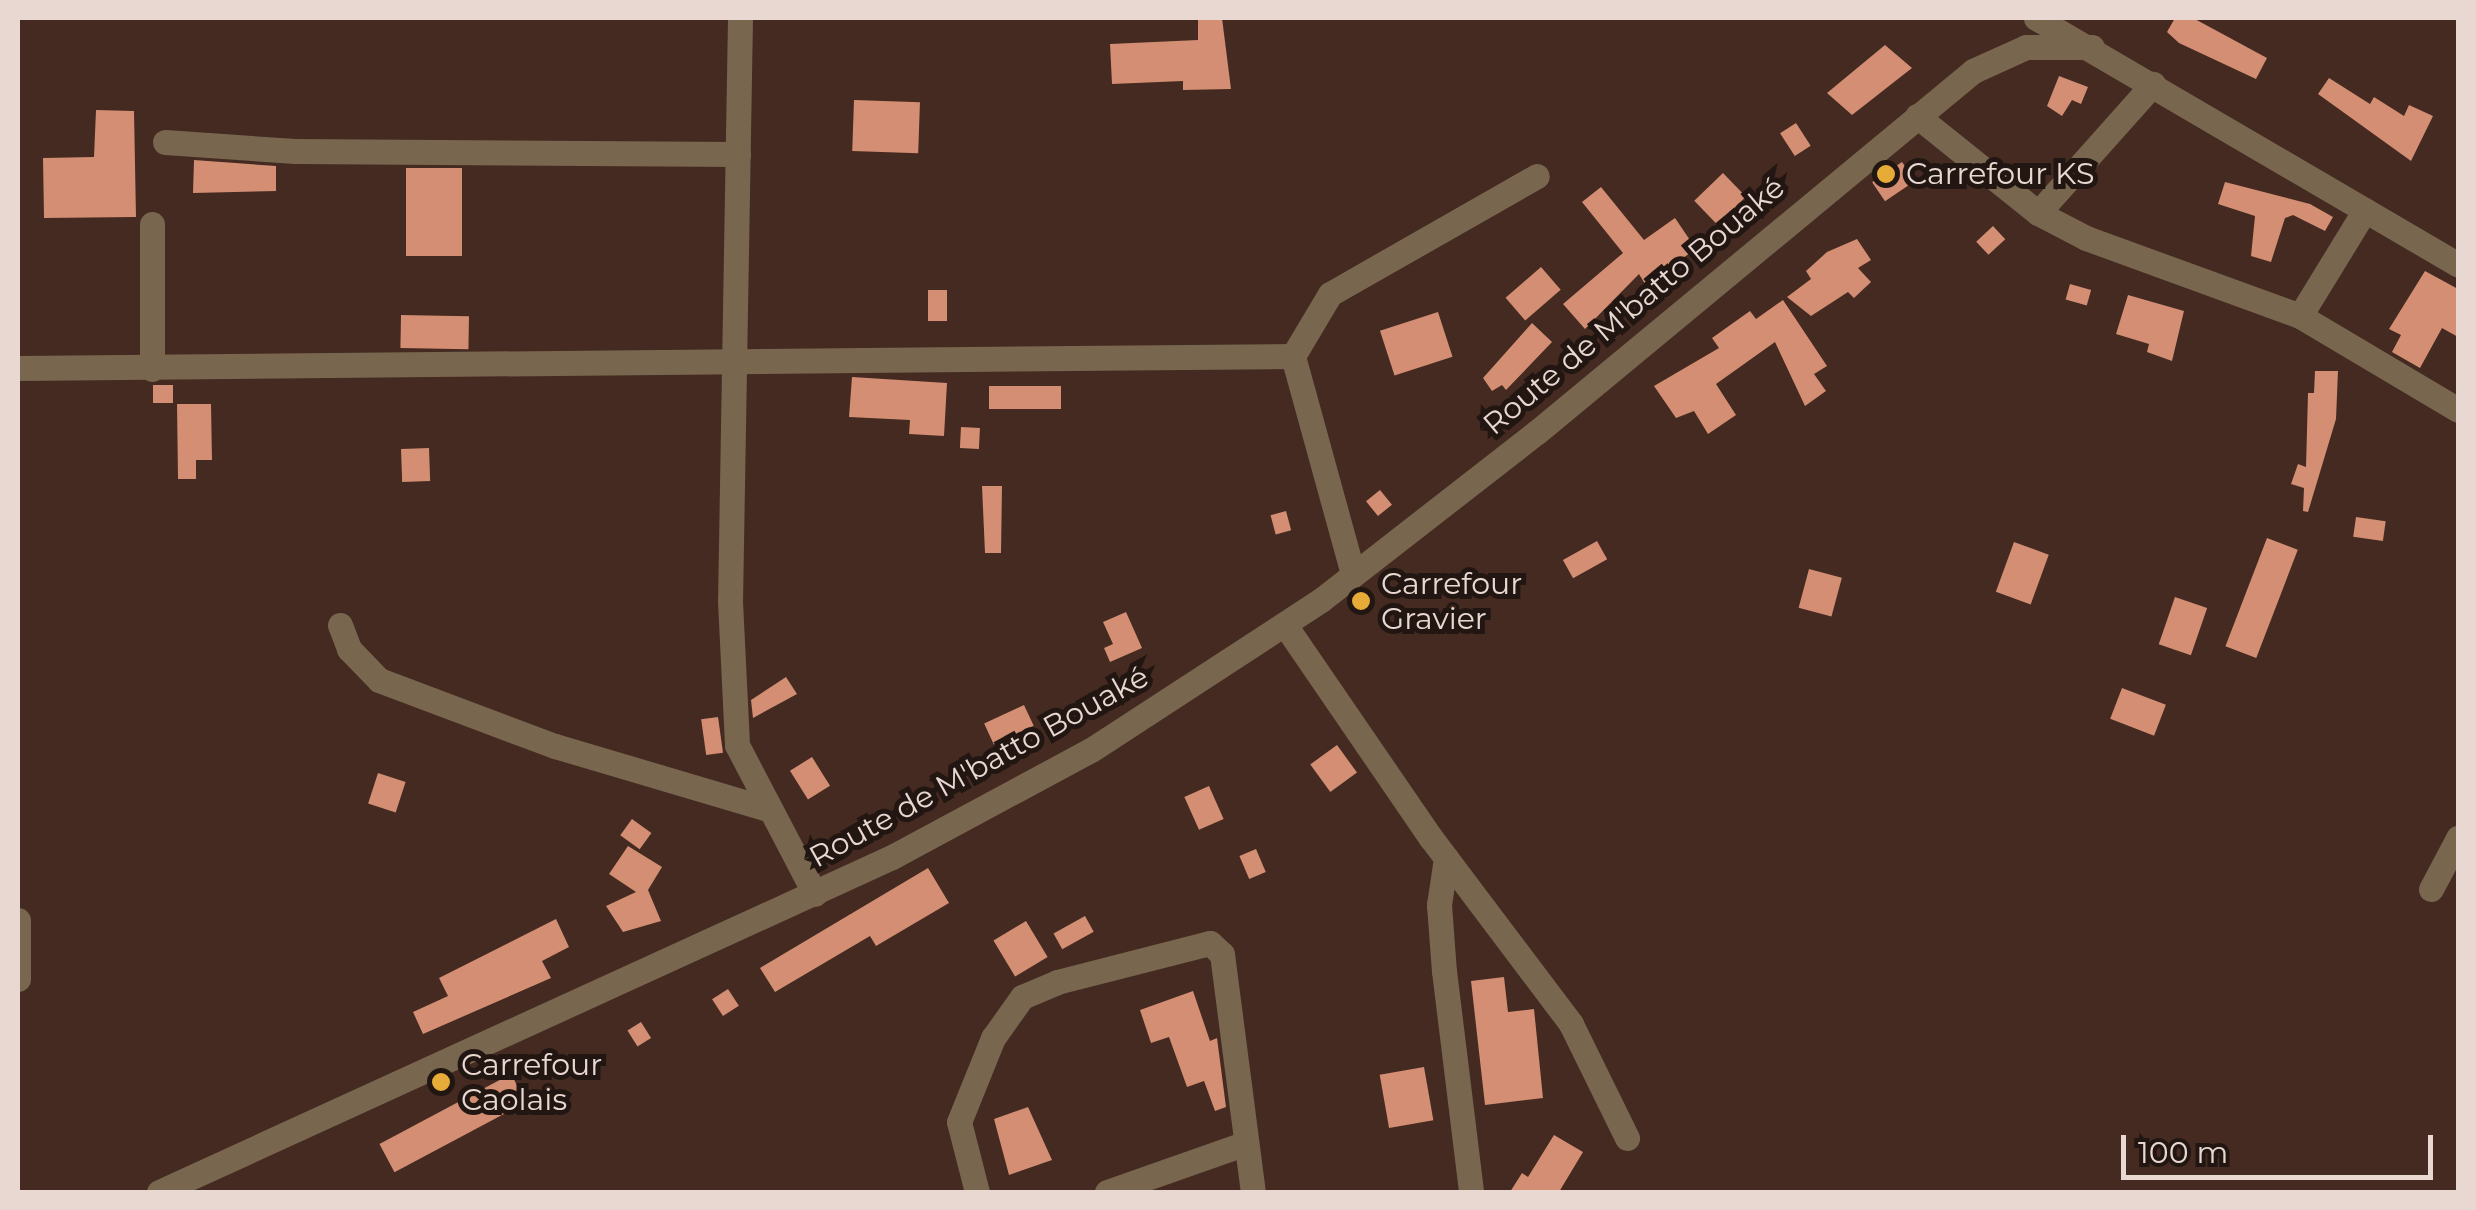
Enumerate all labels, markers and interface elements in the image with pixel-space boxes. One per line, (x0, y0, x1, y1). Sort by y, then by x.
place label: Carrefour KS (1906, 156, 2094, 192)
marker: Carrefour KS (1875, 163, 1897, 185)
street label: Route de M'batto Bouaké (1476, 169, 1792, 443)
place label: Carrefour Gravier (1381, 566, 1522, 636)
marker: Carrefour Gravier (1350, 590, 1372, 612)
street label: Route de M'batto Bouaké (803, 659, 1155, 875)
place label: Carrefour Caolais (461, 1047, 602, 1118)
marker: Carrefour Caolais (430, 1071, 452, 1093)
scale bar (2126, 1115, 2438, 1177)
text: 100 m (2138, 1134, 2228, 1171)

